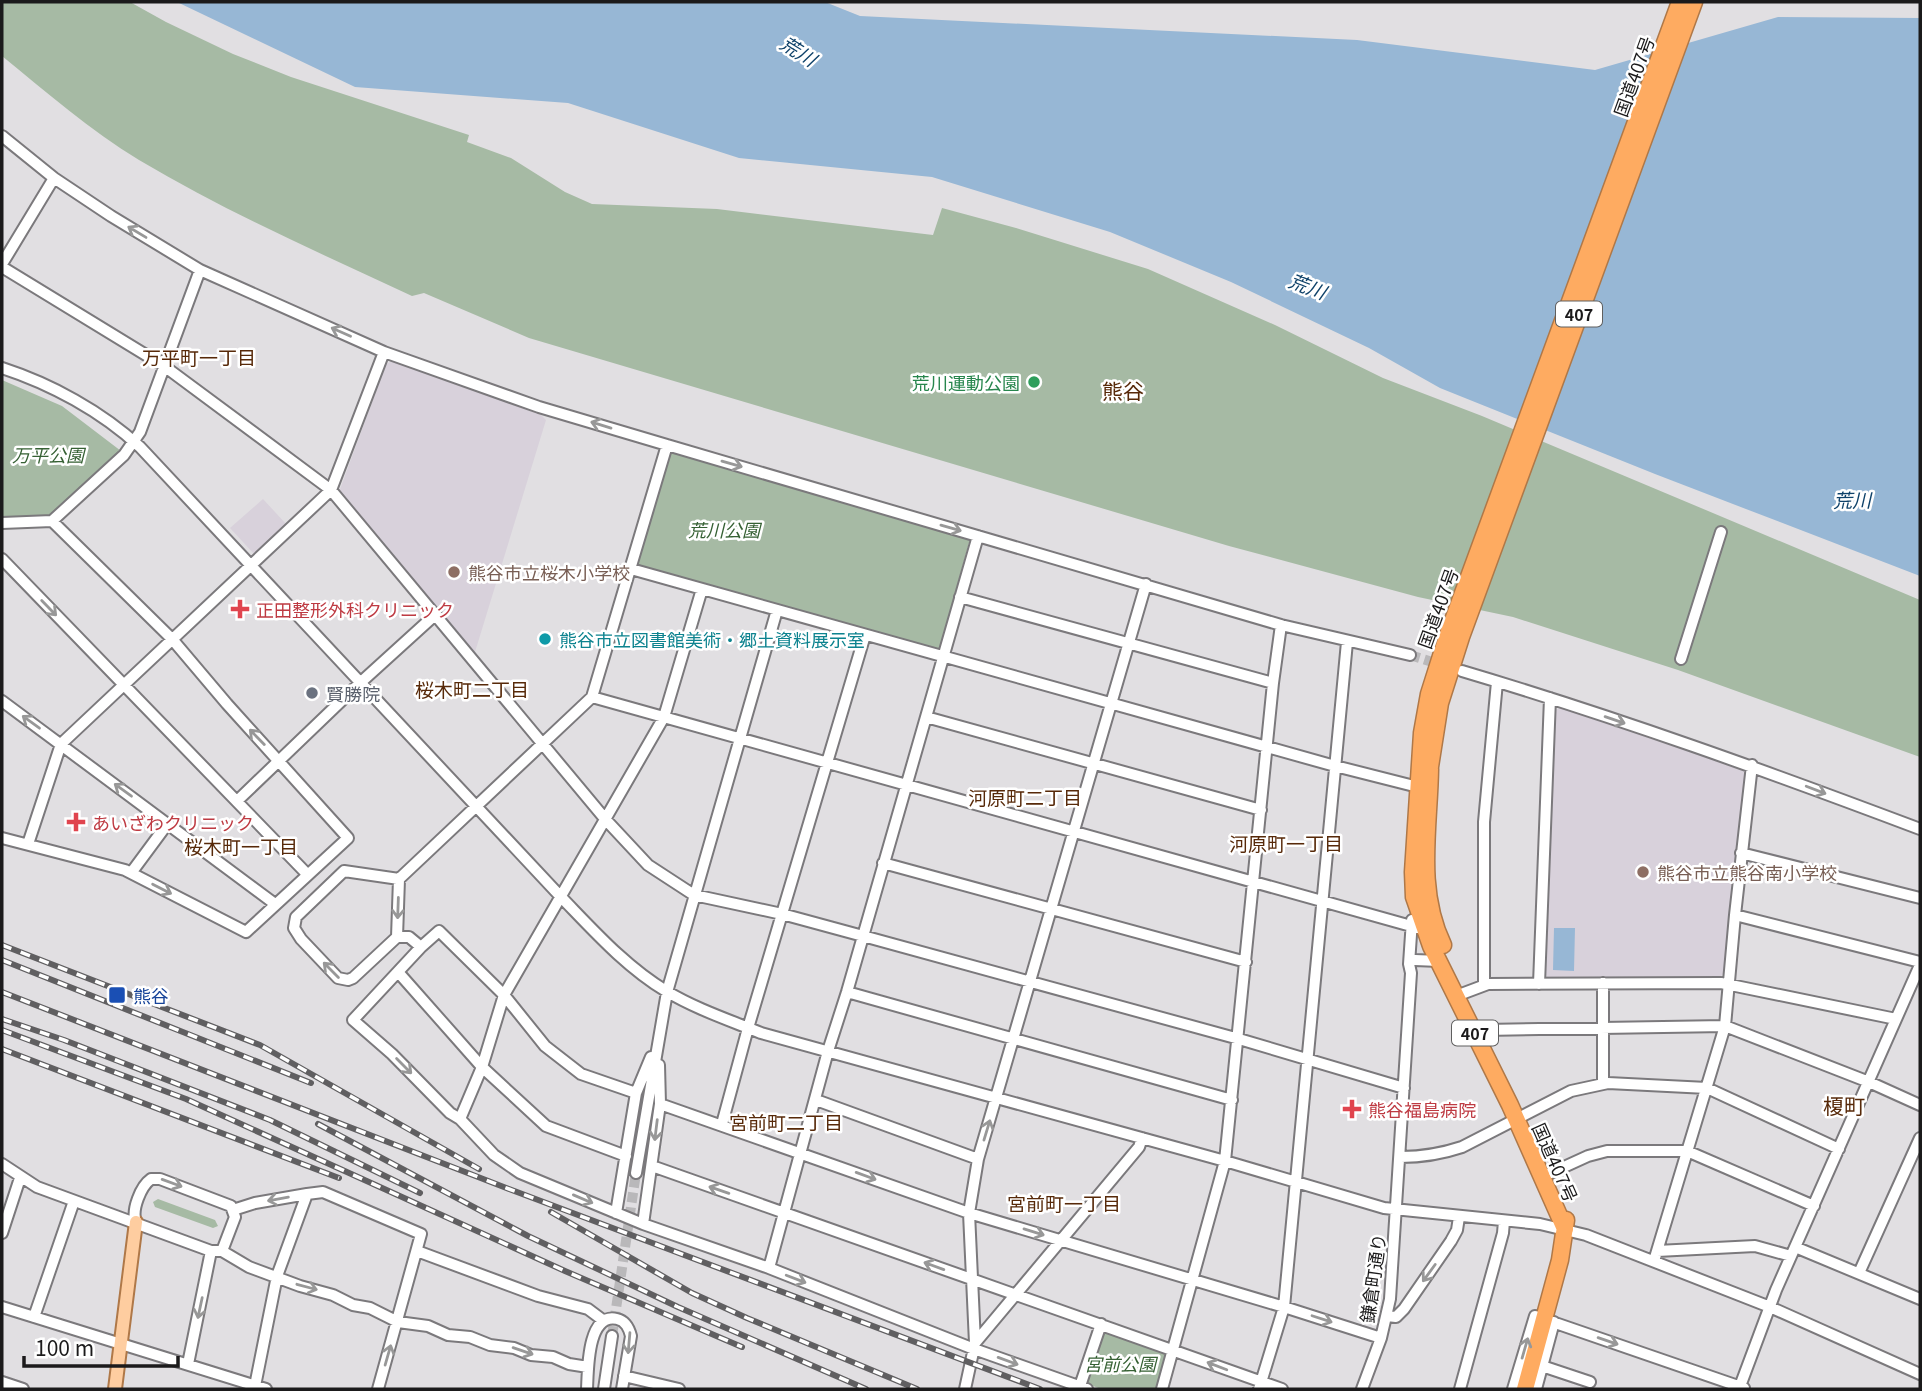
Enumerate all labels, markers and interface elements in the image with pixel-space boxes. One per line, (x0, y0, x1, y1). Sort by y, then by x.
water label: 荒川 (776, 28, 824, 73)
street label: 国道407号 (1606, 32, 1660, 120)
one-way arrow (128, 225, 148, 239)
water label: 荒川 (1285, 266, 1332, 305)
road number: 407 (1556, 302, 1602, 326)
one-way arrow (331, 325, 352, 338)
district label: 万平町一丁目 (142, 343, 256, 370)
place label: 荒川運動公園 (912, 369, 1020, 395)
marker: 荒川運動公園 (1026, 374, 1042, 390)
district label: 熊谷 (1102, 375, 1144, 405)
one-way arrow (591, 418, 613, 431)
park label: 万平公園 (12, 441, 87, 467)
one-way arrow (720, 458, 743, 471)
water label: 荒川 (1833, 485, 1873, 513)
park label: 荒川公園 (688, 516, 763, 542)
one-way arrow (939, 522, 961, 535)
place label: 熊谷市立桜木小学校 (468, 559, 630, 585)
marker: 熊谷市立桜木小学校 (446, 564, 462, 580)
street label: 国道407号 (1410, 564, 1464, 652)
place label: 正田整形外科クリニック (256, 596, 454, 622)
marker: 正田整形外科クリニック (230, 599, 250, 619)
one-way arrow (41, 600, 58, 617)
place label: 熊谷市立図書館美術・郷土資料展示室 (559, 626, 865, 652)
marker: 熊谷市立図書館美術・郷土資料展示室 (537, 631, 553, 647)
district label: 桜木町二丁目 (415, 675, 529, 702)
place label: 賢勝院 (326, 680, 380, 706)
marker: 賢勝院 (304, 685, 320, 701)
one-way arrow (1604, 714, 1626, 727)
one-way arrow (22, 715, 41, 730)
one-way arrow (249, 728, 266, 745)
one-way arrow (114, 782, 133, 797)
district label: 河原町二丁目 (968, 783, 1082, 810)
one-way arrow (1804, 784, 1826, 797)
place label: あいざわクリニック (92, 809, 254, 835)
marker: あいざわクリニック (66, 812, 86, 832)
district label: 河原町一丁目 (1229, 829, 1343, 856)
district label: 桜木町一丁目 (184, 832, 298, 859)
place label: 熊谷市立熊谷南小学校 (1657, 859, 1837, 885)
marker: 熊谷市立熊谷南小学校 (1635, 864, 1651, 880)
one-way arrow (151, 883, 172, 897)
one-way arrow (391, 896, 404, 919)
one-way arrow (323, 962, 340, 979)
place label: 熊谷 (133, 982, 169, 1008)
marker: 熊谷 (107, 985, 127, 1005)
road number: 407 (1452, 1021, 1498, 1046)
one-way arrow (395, 1057, 412, 1074)
district label: 榎町 (1823, 1090, 1865, 1120)
place label: 熊谷福島病院 (1368, 1096, 1476, 1122)
marker: 熊谷福島病院 (1342, 1099, 1362, 1119)
district label: 宮前町二丁目 (729, 1108, 843, 1135)
street label: 国道407号 (1527, 1118, 1585, 1206)
one-way arrow (650, 1119, 663, 1141)
one-way arrow (981, 1119, 994, 1141)
one-way arrow (854, 1170, 876, 1183)
one-way arrow (160, 1178, 182, 1190)
one-way arrow (709, 1183, 731, 1195)
district label: 宮前町一丁目 (1007, 1189, 1121, 1216)
one-way arrow (267, 1193, 290, 1206)
one-way arrow (572, 1193, 594, 1206)
one-way arrow (1023, 1227, 1045, 1240)
street label: 鎌倉町通り (1353, 1232, 1391, 1324)
one-way arrow (923, 1258, 945, 1271)
one-way arrow (1422, 1263, 1436, 1282)
one-way arrow (785, 1273, 807, 1286)
one-way arrow (295, 1281, 318, 1294)
one-way arrow (192, 1296, 206, 1319)
one-way arrow (1311, 1314, 1333, 1326)
scale bar (24, 1324, 178, 1368)
one-way arrow (622, 1331, 635, 1354)
text: 100 m (35, 1332, 94, 1362)
one-way arrow (1597, 1336, 1619, 1348)
one-way arrow (1519, 1337, 1532, 1359)
one-way arrow (383, 1345, 396, 1367)
one-way arrow (511, 1346, 533, 1358)
park label: 宮前公園 (1084, 1350, 1159, 1376)
one-way arrow (997, 1356, 1019, 1368)
one-way arrow (1207, 1359, 1229, 1371)

